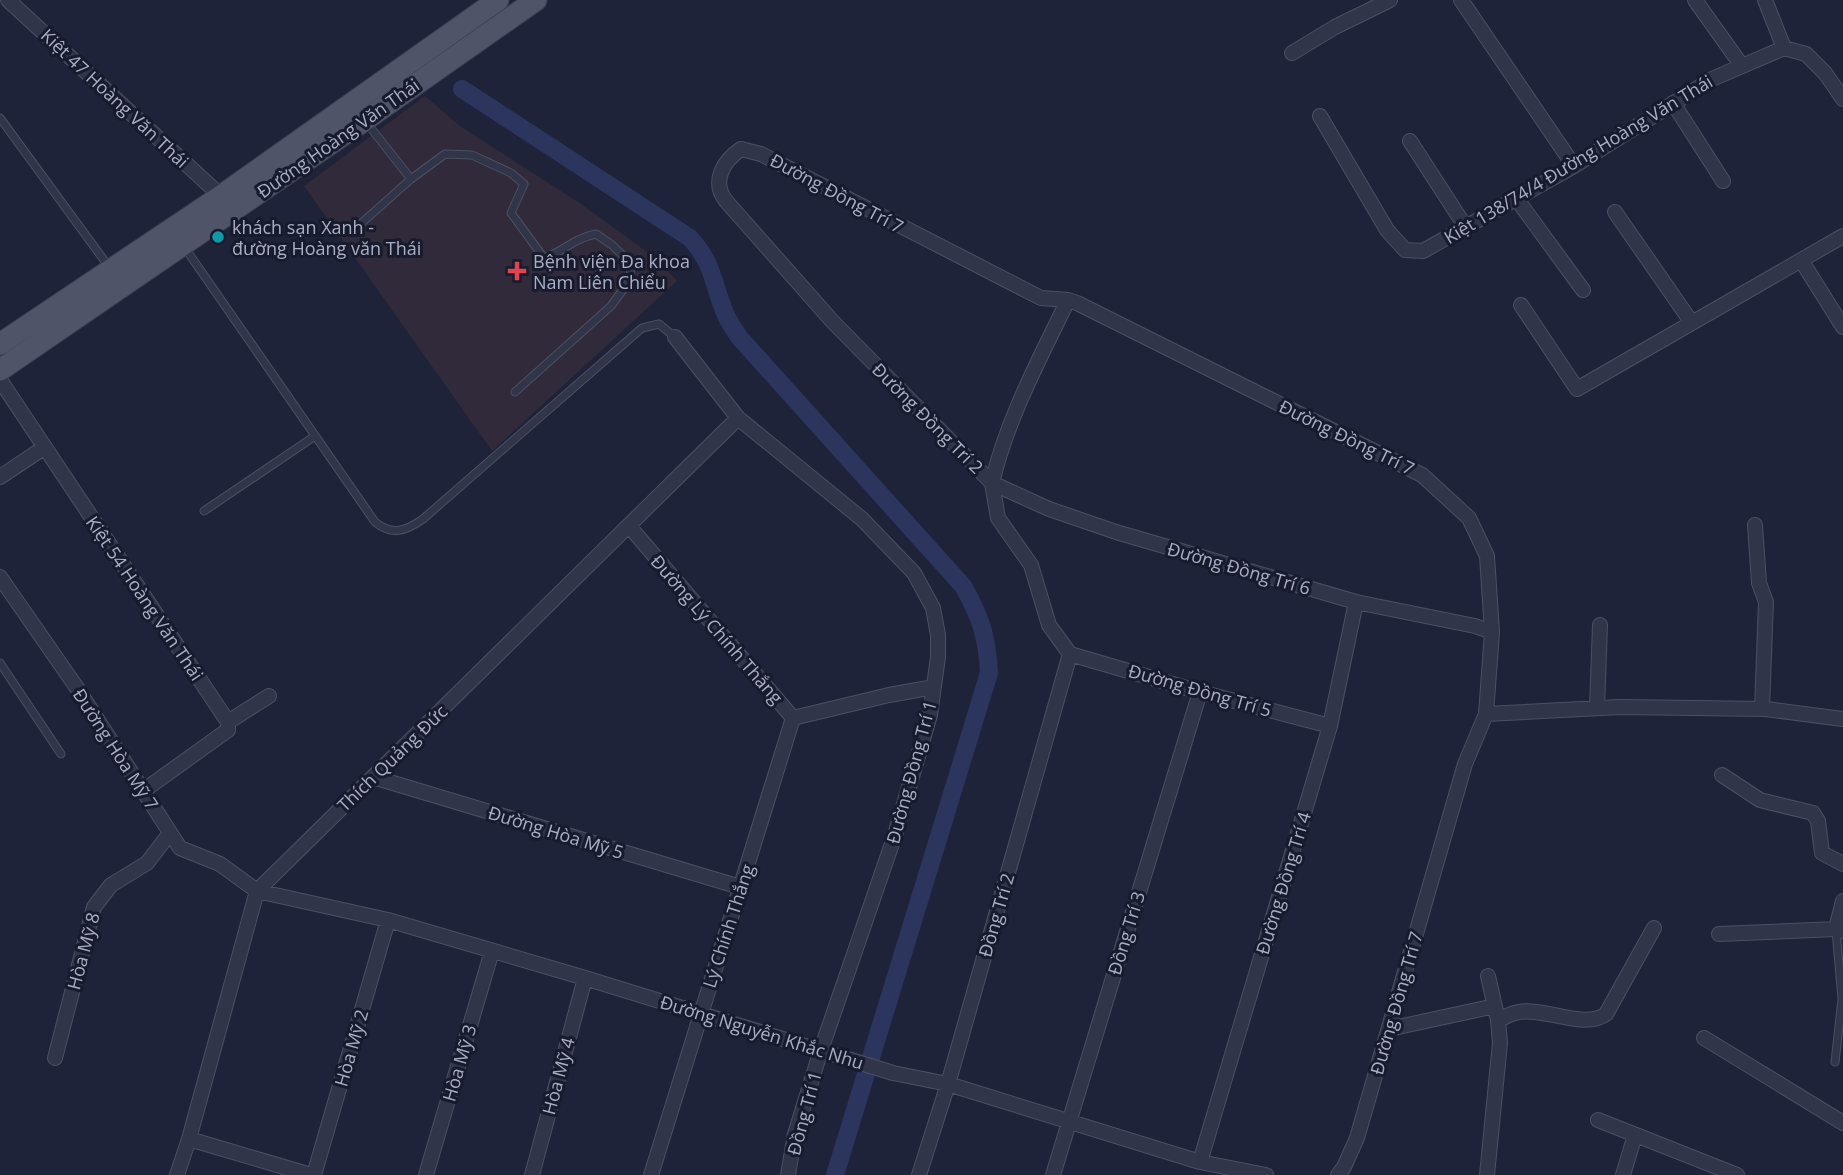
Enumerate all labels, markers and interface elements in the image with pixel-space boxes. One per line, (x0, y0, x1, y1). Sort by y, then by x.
street label: Kiệt 47 Hoàng Văn Thái (36, 23, 194, 173)
street label: Kiệt 138/74/4 Đường Hoàng Văn Thái (1439, 69, 1717, 249)
street label: Đường Hoàng Văn Thái (252, 73, 424, 203)
street label: Đường Đồng Trí 7 (766, 148, 908, 238)
place label: khách sạn Xanh - đường Hoàng văn Thái (232, 215, 421, 260)
marker: khách sạn Xanh - đường Hoàng văn Thái (210, 229, 226, 245)
place label: Bệnh viện Đa khoa Nam Liên Chiểu (533, 249, 690, 294)
marker: Bệnh viện Đa khoa Nam Liên Chiểu (507, 261, 527, 281)
street label: Đường Đồng Trí 2 (867, 357, 989, 479)
street label: Đường Đồng Trí 7 (1275, 394, 1419, 480)
street label: Kiệt 54 Hoàng Văn Thái (81, 511, 209, 685)
street label: Đường Đồng Trí 6 (1165, 536, 1313, 600)
street label: Đường Lý Chính Thắng (646, 549, 789, 709)
street label: Đường Đồng Trí 5 (1126, 658, 1274, 722)
street label: Đường Hòa Mỹ 7 (68, 684, 164, 814)
street label: Đường Đồng Trí 1 (880, 698, 942, 846)
street label: Thích Quảng Đức (332, 699, 452, 817)
street label: Đường Hòa Mỹ 5 (485, 800, 627, 864)
street label: Đường Đồng Trí 4 (1250, 809, 1316, 957)
street label: Lý Chính Thắng (697, 861, 759, 991)
street label: Đồng Trí 2 (973, 870, 1019, 960)
street label: Đồng Trí 3 (1102, 888, 1150, 978)
street label: Hòa Mỹ 8 (61, 910, 105, 992)
street label: Đường Đồng Trí 7 (1364, 929, 1428, 1077)
street label: Đường Nguyễn Khắc Nhu (657, 990, 867, 1074)
street label: Hòa Mỹ 2 (329, 1007, 373, 1089)
street label: Hòa Mỹ 3 (437, 1022, 481, 1104)
street label: Hòa Mỹ 4 (536, 1035, 580, 1117)
street label: Đồng Trí 1 (781, 1068, 827, 1158)

